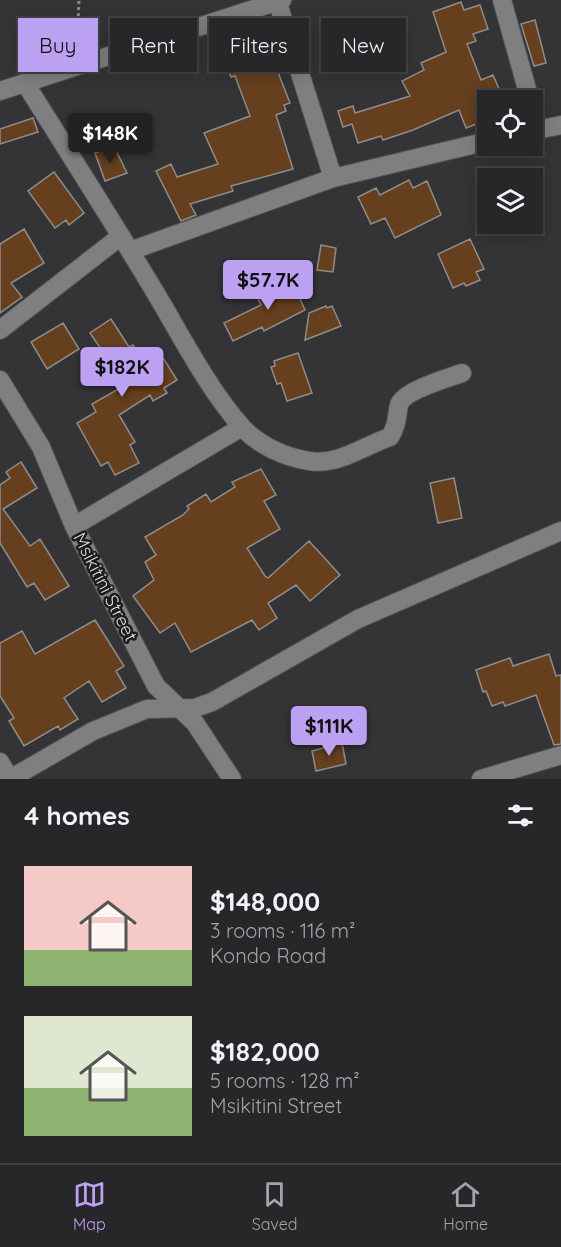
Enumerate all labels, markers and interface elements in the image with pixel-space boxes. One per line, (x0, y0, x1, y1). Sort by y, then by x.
chip: Buy (18, 18, 98, 72)
chip: Rent (110, 18, 197, 72)
chip: Filters (209, 18, 309, 72)
chip: New (321, 18, 406, 72)
map controls (477, 90, 543, 234)
button: locate (477, 90, 543, 156)
pin: $148K (68, 113, 152, 164)
text: $148K (82, 120, 138, 145)
button: layers (477, 168, 543, 234)
pin: $57.7K (219, 260, 317, 311)
text: $57.7K (237, 267, 299, 292)
pin: $182K (80, 347, 164, 398)
text: $182K (94, 354, 150, 379)
street label: Msikitini Street (68, 529, 143, 645)
pin: $111K (287, 706, 371, 757)
text: $111K (305, 713, 353, 738)
text: 4 homes (24, 799, 130, 832)
icon: filters (504, 799, 537, 832)
text: $148,000 (210, 885, 320, 918)
icon: home (72, 890, 144, 962)
text: 3 rooms · 116 m² (210, 918, 355, 943)
text: Kondo Road (210, 943, 326, 968)
text: $182,000 (210, 1035, 320, 1068)
icon: home (72, 1040, 144, 1112)
text: 5 rooms · 128 m² (210, 1068, 360, 1093)
text: Msikitini Street (210, 1093, 342, 1118)
tab: Map (73, 1178, 106, 1234)
tab: Saved (252, 1178, 297, 1234)
tab: Home (443, 1178, 488, 1234)

